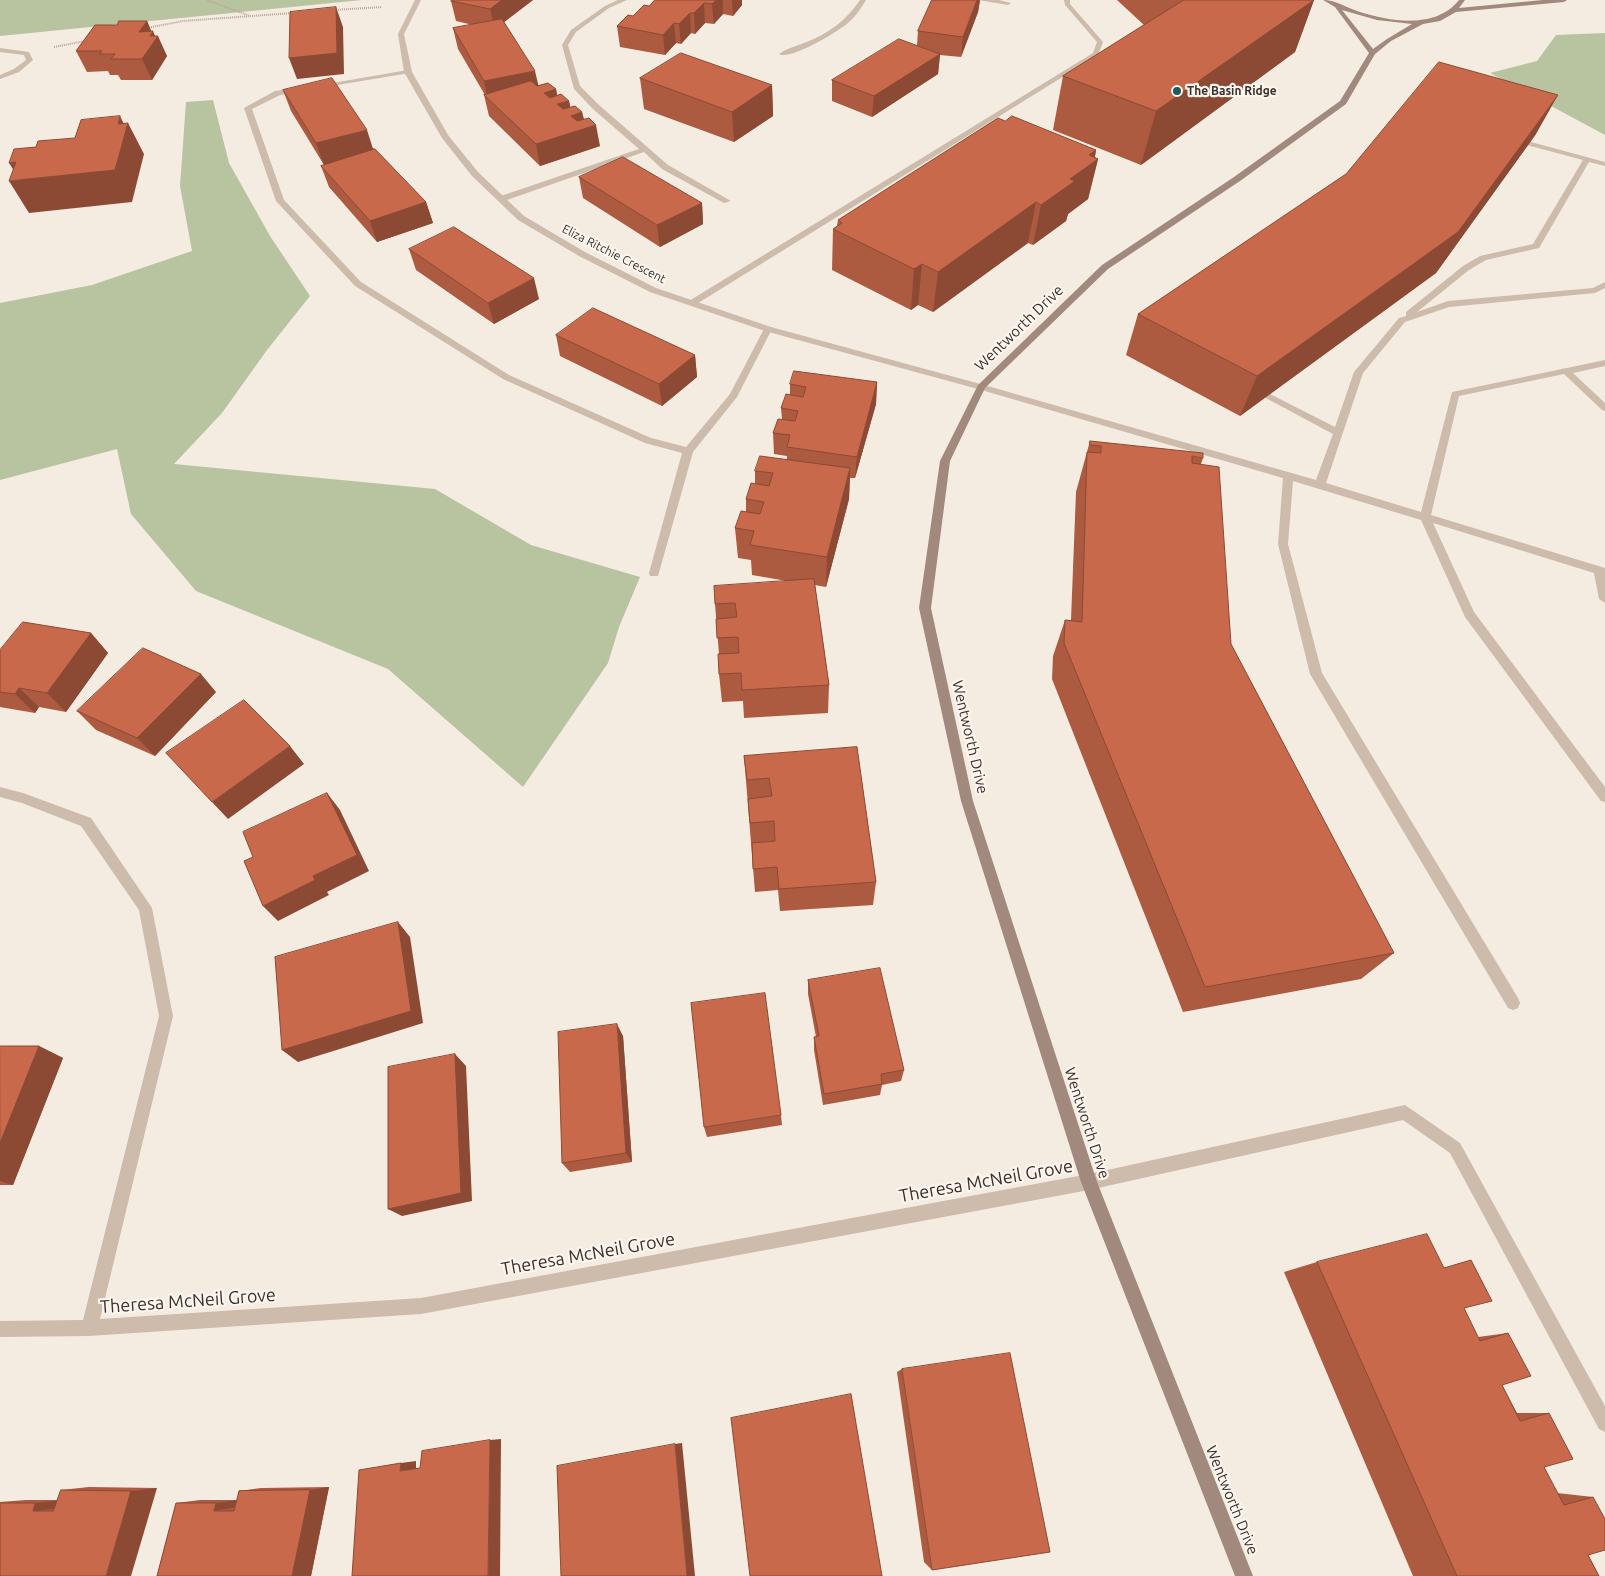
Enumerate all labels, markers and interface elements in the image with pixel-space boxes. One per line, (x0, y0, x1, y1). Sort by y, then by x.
place label: The Basin Ridge (1187, 84, 1277, 98)
marker: The Basin Ridge (1171, 85, 1183, 97)
street label: Eliza Ritchie Crescent (560, 222, 668, 286)
street label: Wentworth Drive (971, 281, 1067, 375)
street label: Wentworth Drive (948, 679, 992, 795)
street label: Wentworth Drive (1061, 1065, 1113, 1181)
street label: Theresa McNeil Grove (897, 1155, 1075, 1207)
street label: Theresa McNeil Grove (499, 1228, 677, 1280)
street label: Theresa McNeil Grove (99, 1284, 277, 1318)
street label: Wentworth Drive (1202, 1443, 1262, 1557)

